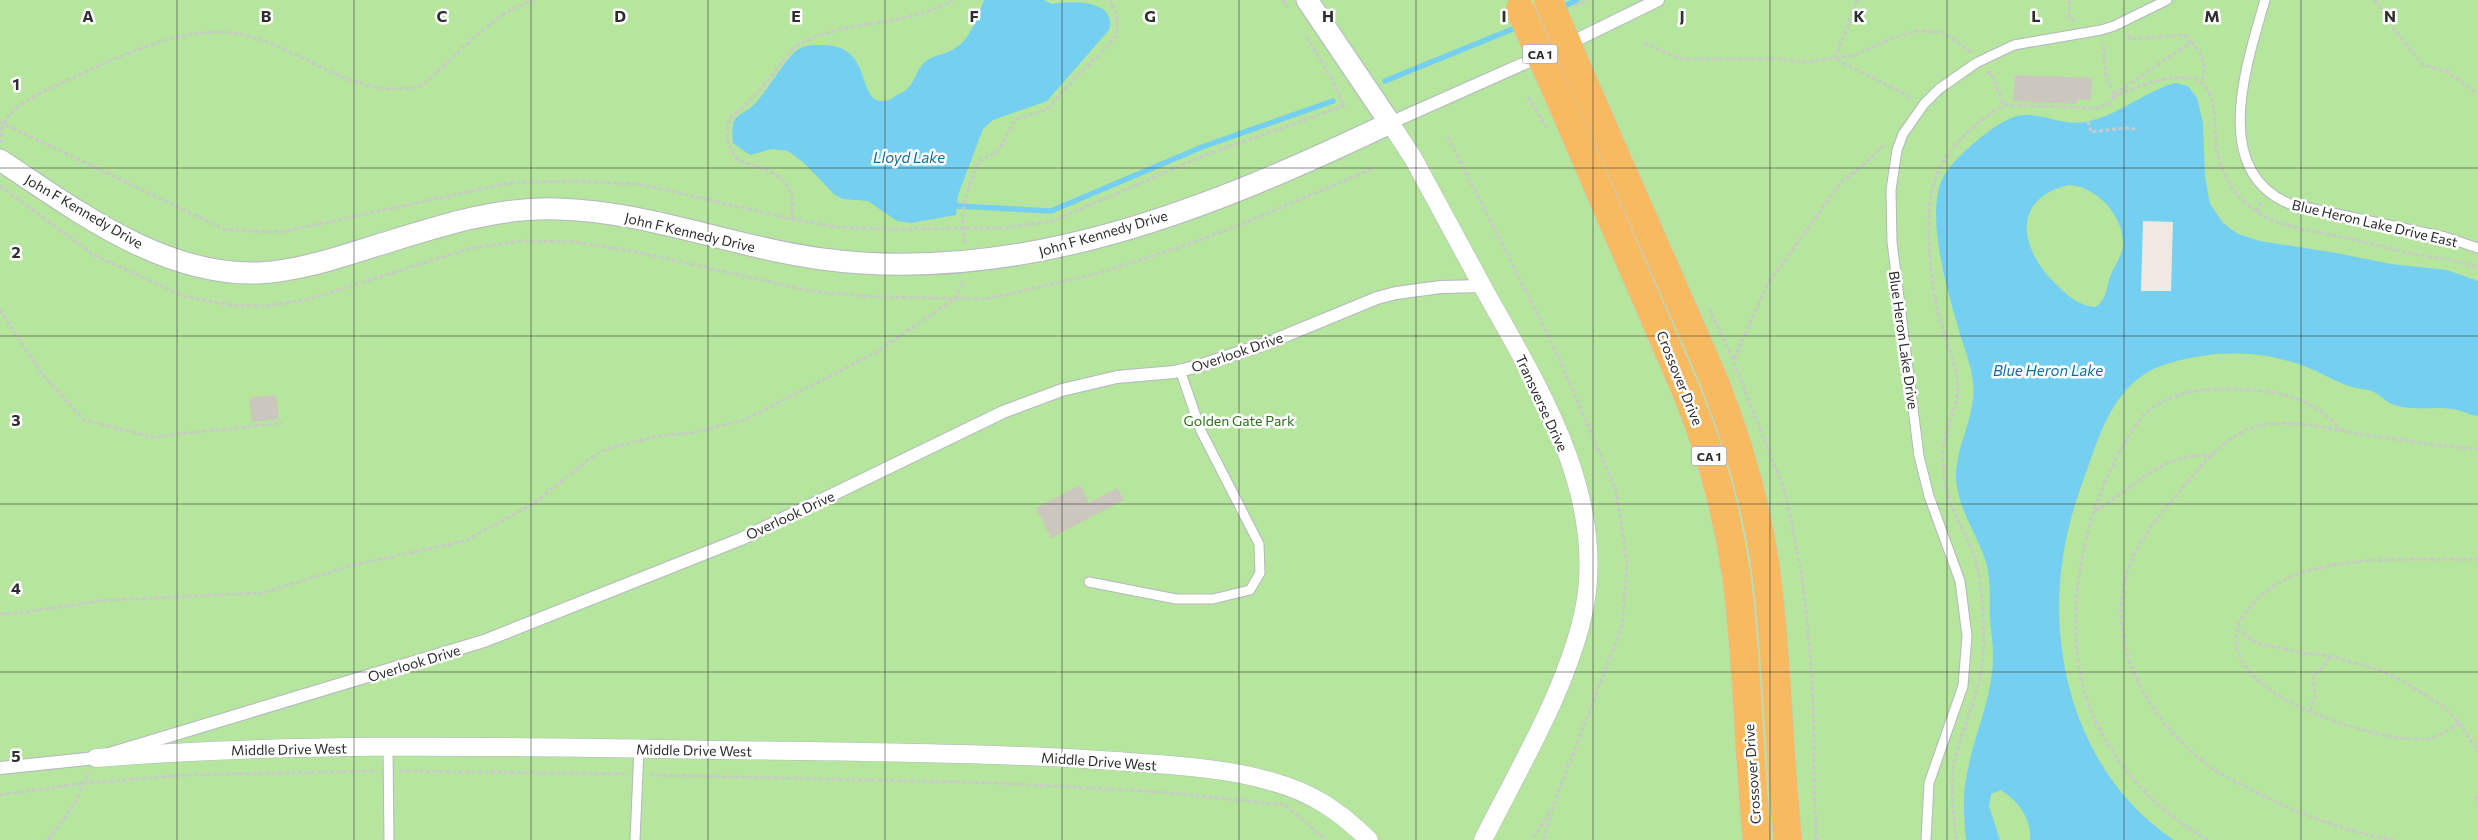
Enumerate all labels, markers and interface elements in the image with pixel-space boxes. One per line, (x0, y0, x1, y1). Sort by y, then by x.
text: A (82, 6, 94, 25)
text: B (261, 6, 272, 25)
text: C (437, 6, 448, 25)
text: D (614, 6, 626, 25)
text: E (791, 6, 801, 25)
text: F (969, 6, 979, 25)
text: G (1144, 6, 1156, 25)
text: H (1322, 6, 1334, 25)
text: I (1501, 6, 1507, 25)
text: J (1679, 6, 1685, 25)
text: K (1853, 6, 1865, 25)
text: L (2031, 6, 2041, 25)
text: M (2204, 6, 2220, 25)
text: N (2384, 6, 2396, 25)
road number: CA 1 (1522, 44, 1558, 64)
text: 1 (12, 74, 20, 93)
water label: Lloyd Lake (873, 148, 945, 166)
street label: John F Kennedy Drive (22, 170, 146, 252)
street label: Blue Heron Lake Drive East (2290, 196, 2460, 250)
street label: John F Kennedy Drive (1037, 206, 1169, 260)
street label: John F Kennedy Drive (623, 209, 757, 255)
text: 2 (11, 242, 21, 261)
street label: Blue Heron Lake Drive (1886, 270, 1922, 410)
street label: Overlook Drive (1189, 328, 1285, 376)
street label: Crossover Drive (1653, 328, 1707, 428)
street label: Transverse Drive (1512, 352, 1572, 454)
water label: Blue Heron Lake (1993, 361, 2103, 379)
text: 3 (11, 410, 21, 429)
park label: Golden Gate Park (1184, 412, 1295, 429)
road number: CA 1 (1692, 446, 1726, 466)
street label: Overlook Drive (743, 487, 837, 543)
text: 4 (11, 578, 21, 597)
street label: Overlook Drive (366, 641, 462, 685)
street label: Crossover Drive (1740, 723, 1764, 825)
street label: Middle Drive West (231, 739, 347, 759)
street label: Middle Drive West (636, 740, 752, 760)
text: 5 (11, 746, 21, 765)
street label: Middle Drive West (1041, 748, 1158, 774)

